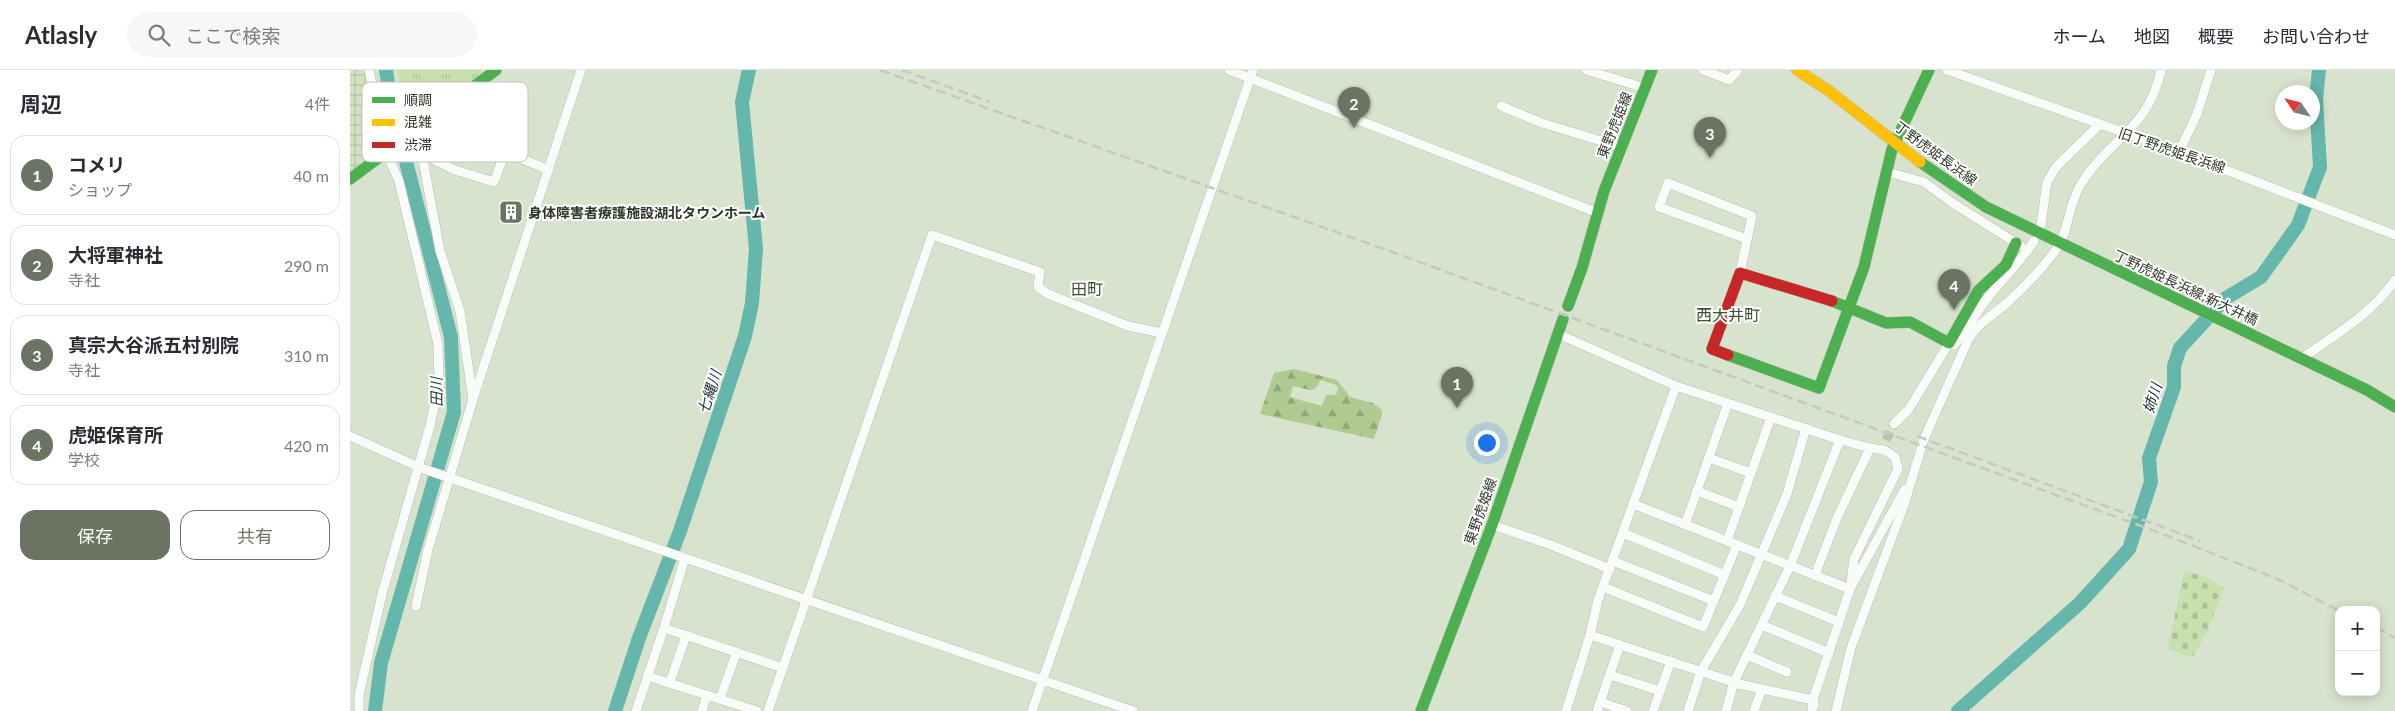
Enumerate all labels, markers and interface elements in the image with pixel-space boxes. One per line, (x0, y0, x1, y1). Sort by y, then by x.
search box (127, 12, 477, 57)
text: Atlasly (25, 20, 97, 49)
icon: search (145, 21, 173, 49)
text: ここで検索 (185, 24, 280, 47)
text: ホーム (2053, 25, 2106, 47)
text: 地図 (2134, 25, 2170, 47)
text: 概要 (2198, 25, 2234, 47)
text: お問い合わせ (2262, 25, 2370, 47)
legend (362, 82, 528, 162)
north arrow (2275, 85, 2320, 130)
pin: 2 (1338, 87, 1370, 128)
street label: 東野虎姫線 (1593, 89, 1635, 161)
text: 周辺 (20, 91, 62, 116)
text: 順調 (404, 91, 432, 108)
text: 4件 (305, 94, 330, 113)
text: 混雑 (404, 113, 432, 130)
pin: 3 (1694, 117, 1726, 158)
street label: 丁野虎姫長浜線 (1891, 117, 1981, 189)
street label: 旧丁野虎姫長浜線 (2116, 124, 2228, 176)
text: 渋滞 (404, 136, 432, 153)
text: コメリ (68, 153, 125, 176)
text: 1 (32, 166, 42, 185)
text: 40 m (293, 166, 329, 185)
text: ショップ (68, 180, 132, 199)
building icon: 身体障害者療護施設湖北タウンホーム (498, 199, 524, 225)
place label: 身体障害者療護施設湖北タウンホーム (528, 204, 766, 221)
text: 大将軍神社 (68, 243, 163, 266)
street label: 丁野虎姫長浜線;新大井橋 (2111, 246, 2261, 328)
text: 2 (32, 256, 42, 275)
text: 290 m (284, 256, 329, 275)
pin: 4 (1938, 269, 1970, 310)
text: 寺社 (68, 270, 100, 289)
district label: 田町 (1071, 279, 1103, 298)
district label: 西大井町 (1696, 305, 1760, 324)
text: 真宗大谷派五村別院 (68, 333, 239, 356)
text: 3 (32, 346, 42, 365)
text: 310 m (284, 346, 329, 365)
text: 寺社 (68, 360, 100, 379)
water label: 七縄川 (693, 366, 725, 416)
pin: 1 (1441, 367, 1473, 408)
water label: 田川 (427, 375, 445, 407)
water label: 姉川 (2139, 379, 2166, 415)
text: 虎姫保育所 (68, 423, 163, 446)
your location (1474, 430, 1500, 456)
text: 4 (32, 436, 42, 455)
text: 420 m (284, 436, 329, 455)
text: 学校 (68, 450, 100, 469)
street label: 東野虎姫線 (1460, 475, 1500, 547)
button: 保存 (20, 510, 170, 560)
button: 共有 (180, 510, 330, 560)
map controls (2335, 606, 2380, 696)
button: + (2335, 606, 2380, 651)
button: − (2335, 651, 2380, 696)

